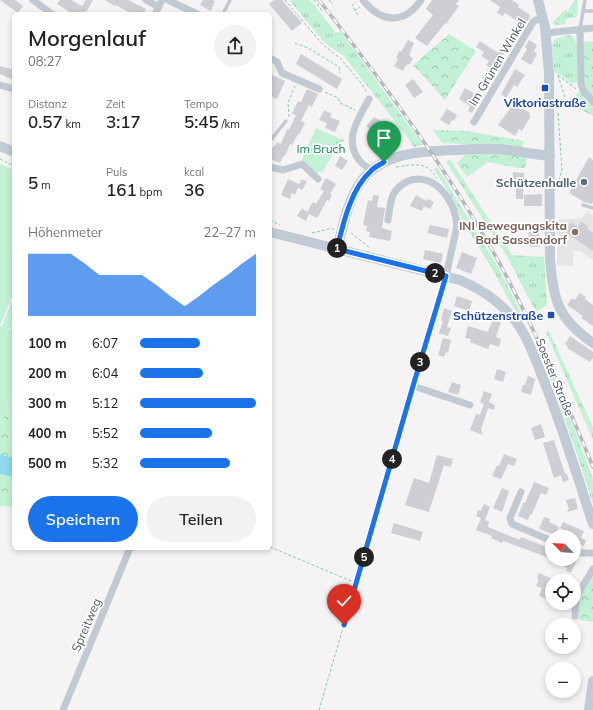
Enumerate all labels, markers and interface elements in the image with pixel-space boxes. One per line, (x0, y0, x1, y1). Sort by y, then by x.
street label: Im Grünen Winkel (465, 16, 529, 108)
text: Morgenlauf (28, 24, 146, 52)
button: share (214, 25, 256, 67)
text: 08:27 (28, 53, 62, 69)
marker: Viktoriastraße (540, 83, 550, 93)
place label: Viktoriastraße (503, 95, 587, 110)
text: Distanz (28, 97, 67, 111)
text: Zeit (106, 97, 125, 111)
text: Tempo (184, 97, 218, 111)
text: 0.57 (28, 111, 63, 132)
text: 3:17 (106, 111, 141, 132)
text: 5:45 (184, 111, 219, 132)
text: km (63, 117, 81, 131)
text: /km (219, 117, 240, 131)
pin (367, 121, 401, 162)
icon: arrive (373, 127, 395, 149)
park label: Im Bruch (296, 141, 346, 156)
text: Puls (106, 165, 128, 179)
text: kcal (184, 165, 204, 179)
text: 5 (28, 172, 38, 193)
place label: Schützenhalle (496, 175, 576, 190)
marker: Schützenhalle (579, 177, 589, 187)
text: m (38, 178, 51, 192)
text: 161 (106, 179, 137, 200)
text: 36 (184, 179, 204, 200)
text: bpm (137, 185, 162, 199)
place label: INI Bewegungskita Bad Sassendorf (459, 218, 568, 247)
text: Höhenmeter (28, 224, 102, 240)
text: 22–27 m (203, 224, 256, 240)
marker: INI Bewegungskita Bad Sassendorf (570, 227, 580, 237)
pin: 1 (327, 238, 347, 258)
text: 1 (334, 241, 340, 255)
pin: 2 (425, 263, 445, 283)
text: 2 (432, 266, 438, 280)
place label: Schützenstraße (453, 308, 543, 323)
marker: Schützenstraße (546, 310, 556, 320)
text: 100 m (28, 335, 67, 351)
text: 6:07 (92, 335, 118, 351)
street label: Soester Straße (533, 336, 577, 418)
pin: 3 (410, 352, 430, 372)
text: 3 (417, 355, 423, 369)
text: 200 m (28, 365, 67, 381)
text: 6:04 (92, 365, 118, 381)
text: 300 m (28, 395, 67, 411)
text: 5:12 (92, 395, 118, 411)
text: 400 m (28, 425, 67, 441)
text: 5:52 (92, 425, 118, 441)
pin: 4 (382, 449, 402, 469)
text: 4 (389, 452, 395, 466)
text: 500 m (28, 455, 67, 471)
text: 5:32 (92, 455, 118, 471)
button: Speichern (28, 496, 138, 542)
button: Teilen (146, 496, 256, 542)
north arrow (545, 530, 581, 566)
map controls (545, 530, 581, 698)
pin: 5 (354, 547, 374, 567)
text: 5 (361, 550, 367, 564)
button: locate (545, 574, 581, 610)
pin (327, 584, 361, 625)
icon: check (333, 590, 355, 612)
street label: Spreitweg (68, 596, 104, 654)
button: + (545, 618, 581, 654)
button: − (545, 662, 581, 698)

